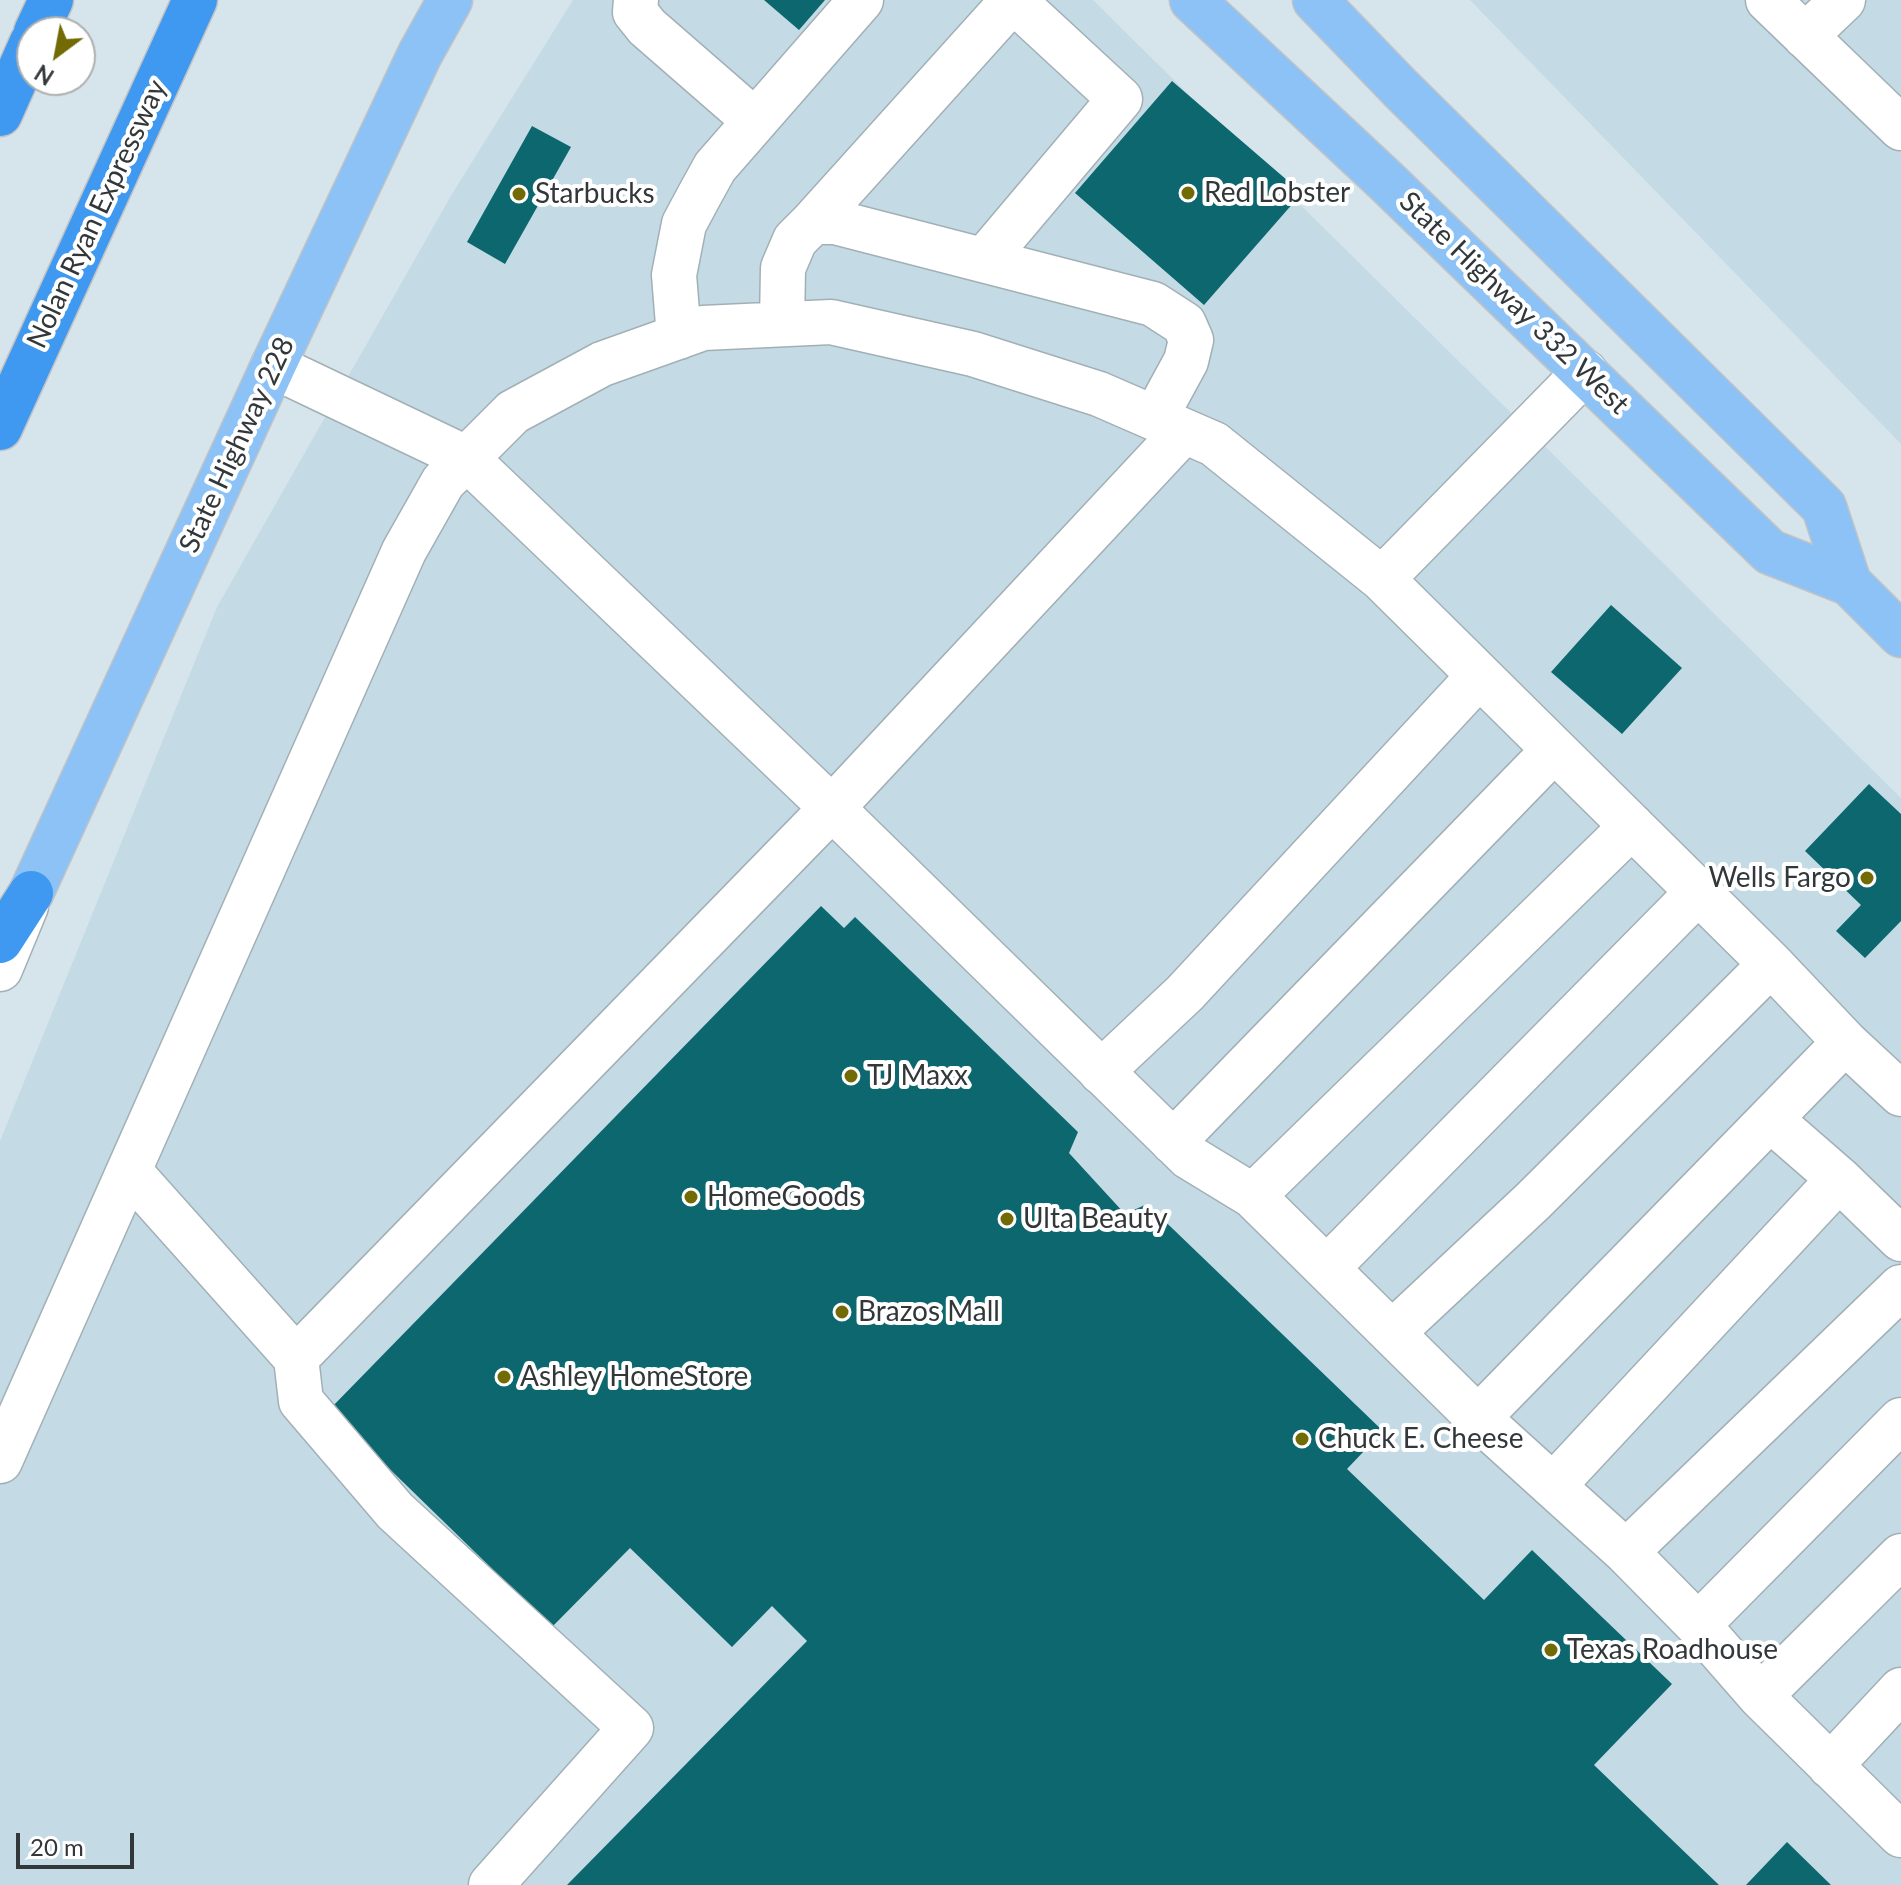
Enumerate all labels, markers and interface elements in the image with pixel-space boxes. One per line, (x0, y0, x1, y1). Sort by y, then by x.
north arrow (16, 16, 96, 96)
street label: Nolan Ryan Expressway (20, 74, 174, 354)
place label: Red Lobster (1204, 176, 1350, 210)
place label: Starbucks (535, 177, 655, 211)
marker: Red Lobster (1179, 184, 1197, 202)
marker: Starbucks (510, 185, 528, 203)
street label: State Highway 332 West (1392, 185, 1636, 421)
street label: State Highway 228 (172, 332, 302, 558)
place label: Wells Fargo (1708, 861, 1851, 895)
marker: Wells Fargo (1858, 869, 1876, 887)
place label: TJ Maxx (867, 1059, 968, 1093)
marker: TJ Maxx (842, 1067, 860, 1085)
place label: HomeGoods (707, 1180, 861, 1214)
marker: HomeGoods (682, 1188, 700, 1206)
place label: Ulta Beauty (1023, 1202, 1168, 1236)
marker: Ulta Beauty (998, 1210, 1016, 1228)
place label: Brazos Mall (858, 1295, 1000, 1329)
marker: Brazos Mall (833, 1303, 851, 1321)
place label: Ashley HomeStore (520, 1360, 748, 1394)
marker: Ashley HomeStore (495, 1368, 513, 1386)
place label: Chuck E. Cheese (1318, 1422, 1523, 1456)
marker: Chuck E. Cheese (1293, 1430, 1311, 1448)
place label: Texas Roadhouse (1567, 1633, 1778, 1667)
marker: Texas Roadhouse (1542, 1641, 1560, 1659)
scale bar (20, 1817, 138, 1867)
text: 20 m (30, 1832, 84, 1861)

